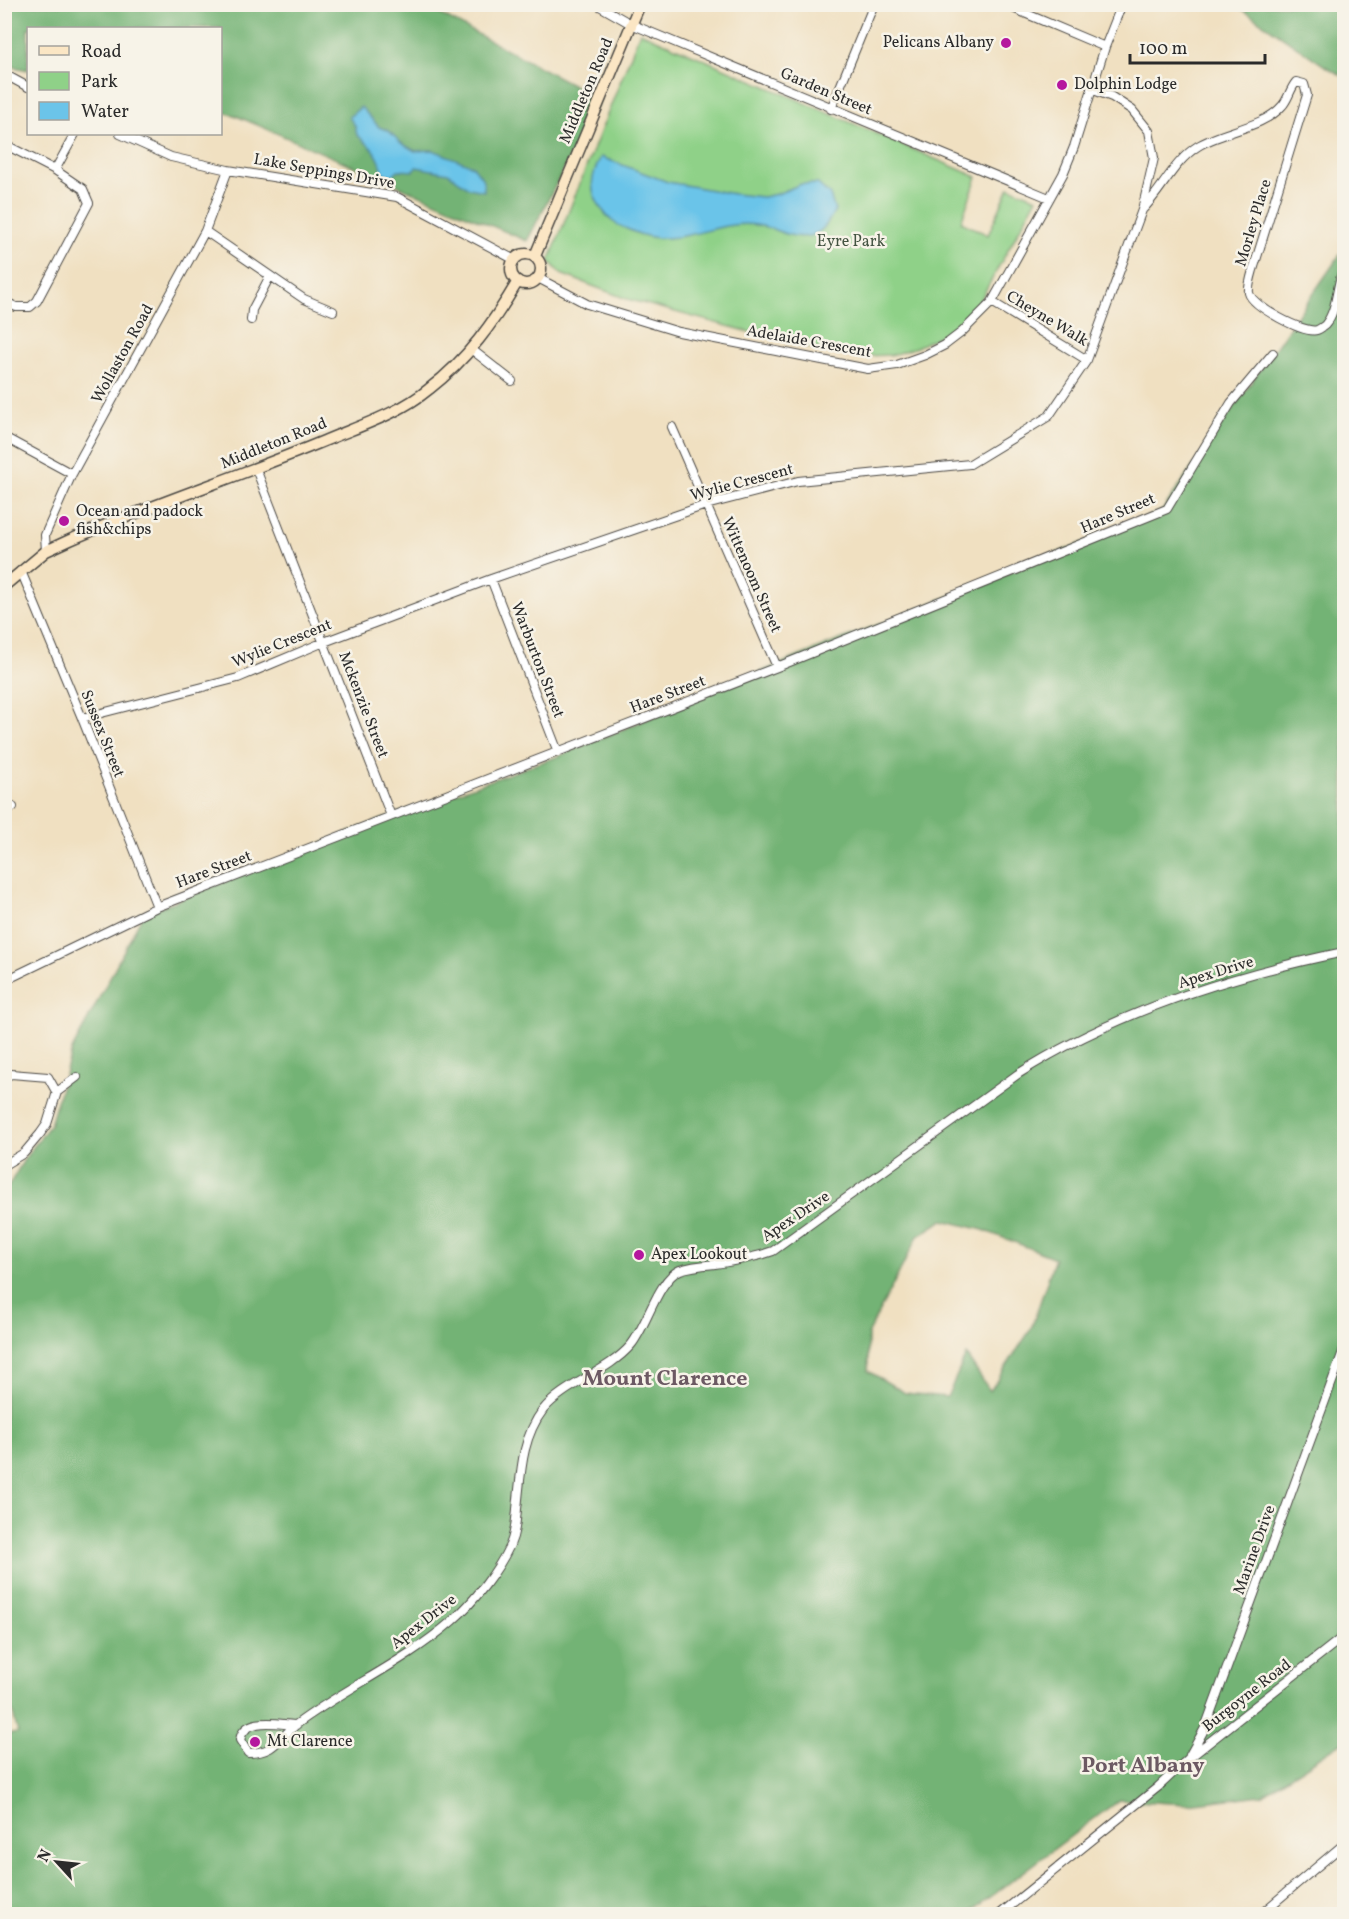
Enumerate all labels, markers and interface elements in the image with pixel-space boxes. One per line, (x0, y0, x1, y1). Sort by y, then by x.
legend (27, 27, 222, 135)
scale bar (1130, 27, 1265, 65)
place label: Pelicans Albany (883, 32, 994, 54)
street label: Middleton Road (555, 35, 619, 147)
marker: Pelicans Albany (999, 36, 1013, 50)
text: 100 m (1139, 37, 1188, 62)
text: Road (81, 40, 122, 65)
street label: Garden Street (777, 63, 876, 121)
text: Park (81, 70, 118, 95)
place label: Dolphin Lodge (1074, 74, 1177, 96)
marker: Dolphin Lodge (1055, 78, 1069, 92)
text: Water (81, 100, 129, 125)
street label: Lake Seppings Drive (252, 149, 396, 195)
street label: Morley Place (1230, 177, 1278, 269)
park label: Eyre Park (817, 231, 886, 253)
street label: Cheyne Walk (1002, 286, 1092, 352)
street label: Wollaston Road (87, 300, 159, 408)
street label: Adelaide Crescent (745, 320, 874, 364)
street label: Middleton Road (218, 413, 330, 475)
street label: Wylie Crescent (688, 459, 796, 507)
street label: Hare Street (1077, 488, 1159, 540)
place label: Ocean and padock fish&chips (76, 501, 203, 541)
marker: Ocean and padock fish&chips (57, 514, 71, 528)
street label: Wittenoom Street (716, 514, 787, 637)
street label: Warburton Street (505, 599, 569, 722)
street label: Wylie Crescent (229, 614, 336, 674)
street label: Mckenzie Street (333, 649, 394, 762)
street label: Hare Street (627, 670, 709, 720)
street label: Sussex Street (74, 687, 130, 781)
street label: Hare Street (173, 845, 255, 895)
street label: Apex Drive (1175, 951, 1257, 995)
street label: Apex Drive (758, 1186, 834, 1248)
place label: Apex Lookout (651, 1244, 748, 1266)
marker: Apex Lookout (632, 1248, 646, 1262)
district label: Mount Clarence (583, 1364, 747, 1395)
street label: Marine Drive (1229, 1502, 1281, 1598)
street label: Apex Drive (387, 1589, 461, 1655)
street label: Burgoyne Road (1198, 1654, 1296, 1738)
place label: Mt Clarence (267, 1731, 353, 1753)
marker: Mt Clarence (248, 1735, 262, 1749)
district label: Port Albany (1081, 1751, 1205, 1782)
north arrow (27, 1832, 87, 1892)
text: N (33, 1846, 58, 1866)

